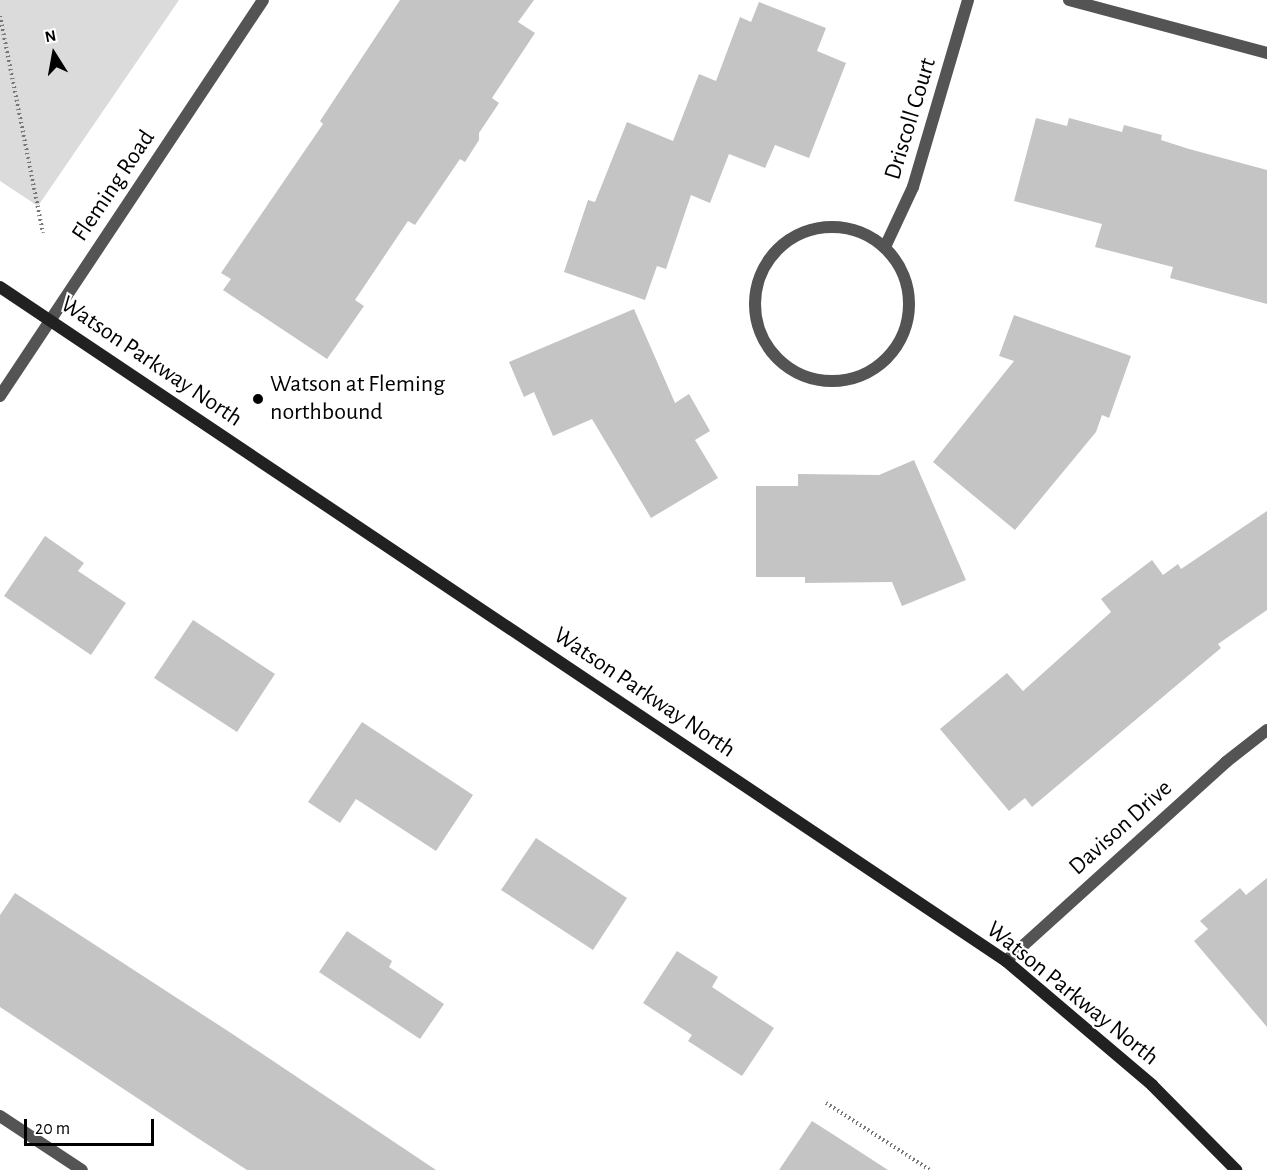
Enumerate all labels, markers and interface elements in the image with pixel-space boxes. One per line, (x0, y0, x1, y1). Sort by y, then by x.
north arrow (24, 24, 84, 84)
text: N (44, 27, 58, 45)
street label: Driscoll Court (879, 55, 943, 183)
street label: Fleming Road (66, 125, 162, 247)
street label: Watson Parkway North (55, 290, 247, 434)
place label: Watson at Fleming northbound (270, 371, 445, 427)
marker: Watson at Fleming northbound (251, 392, 265, 406)
street label: Watson Parkway North (548, 621, 740, 765)
street label: Davison Drive (1063, 774, 1179, 882)
street label: Watson Parkway North (980, 916, 1164, 1072)
scale bar (27, 1107, 158, 1145)
text: 20 m (35, 1120, 70, 1138)

